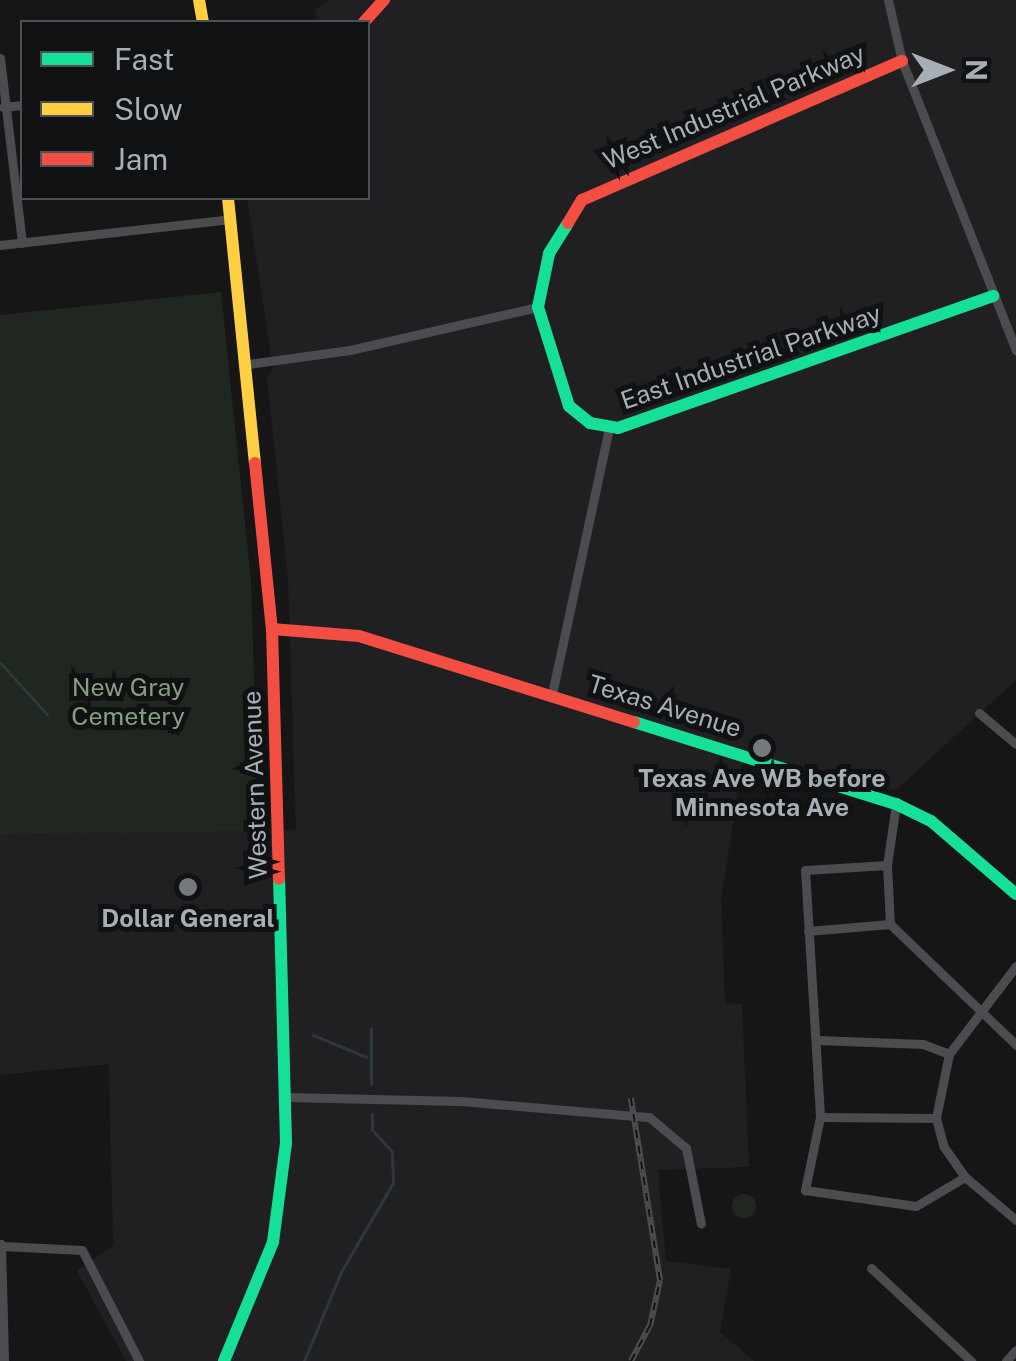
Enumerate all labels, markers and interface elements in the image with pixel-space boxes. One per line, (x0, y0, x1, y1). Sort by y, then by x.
legend (20, 20, 370, 200)
north arrow (896, 20, 996, 120)
street label: West Industrial Parkway (599, 38, 869, 176)
text: Fast (114, 41, 174, 77)
text: N (960, 59, 993, 81)
text: Slow (114, 91, 183, 127)
text: Jam (114, 141, 168, 177)
street label: East Industrial Parkway (617, 298, 885, 416)
street label: Texas Avenue (585, 669, 745, 743)
park label: New Gray Cemetery (71, 673, 185, 732)
street label: Western Avenue (237, 690, 273, 880)
marker: Texas Ave WB before Minnesota Ave (751, 737, 773, 759)
place label: Texas Ave WB before Minnesota Ave (638, 764, 886, 823)
marker: Dollar General (177, 876, 199, 898)
place label: Dollar General (101, 903, 275, 933)

